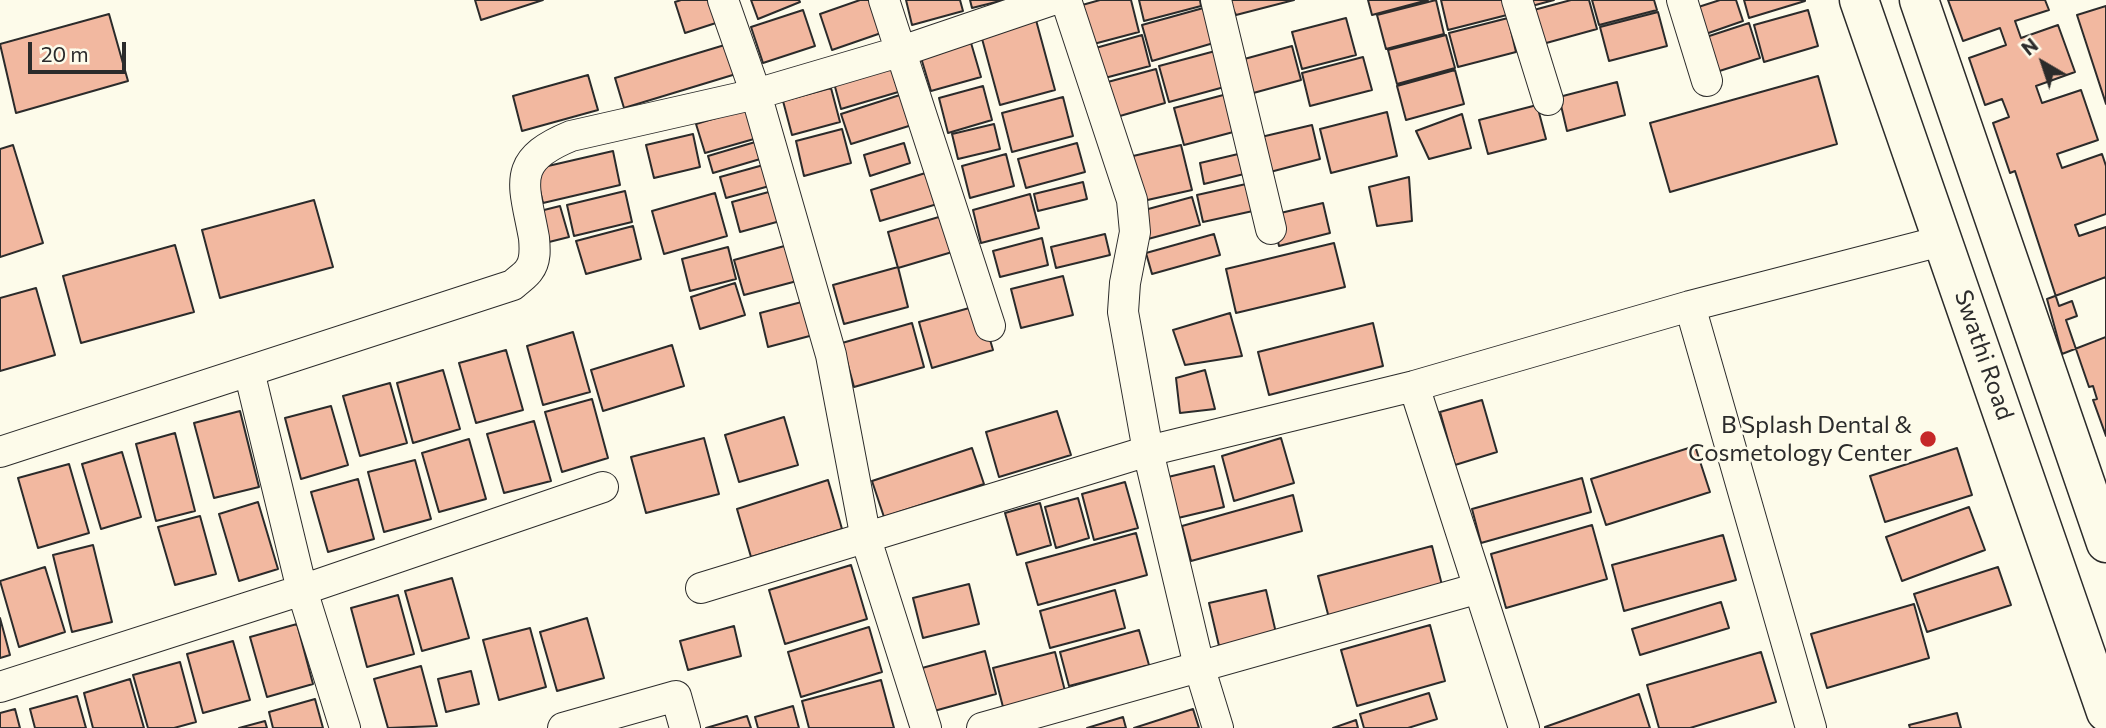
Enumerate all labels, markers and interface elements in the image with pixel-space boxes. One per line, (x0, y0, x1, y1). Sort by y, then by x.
scale bar (32, 28, 130, 72)
north arrow (2008, 28, 2078, 98)
text: N (2017, 33, 2042, 60)
text: 20 m (41, 41, 89, 66)
street label: Swathi Road (1948, 286, 2020, 424)
place label: B Splash Dental & Cosmetology Center (1688, 411, 1912, 467)
marker: B Splash Dental & Cosmetology Center (1918, 429, 1938, 449)

